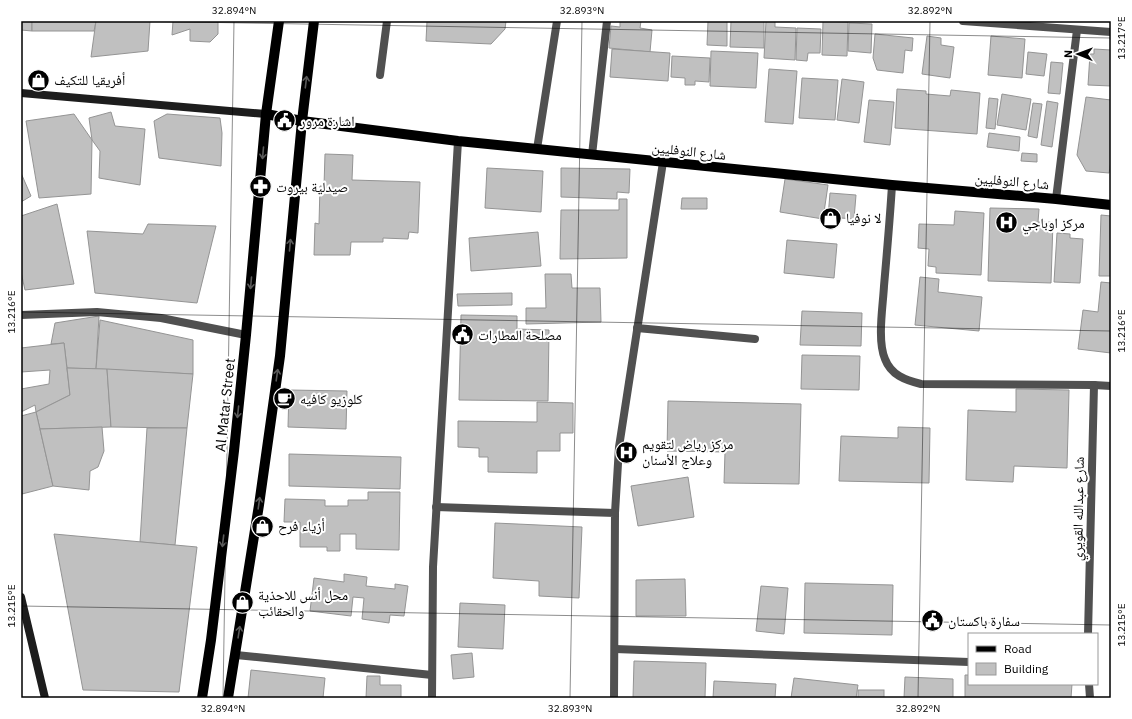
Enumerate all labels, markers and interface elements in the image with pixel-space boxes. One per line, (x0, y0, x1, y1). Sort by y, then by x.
text: 32.894°N (212, 4, 256, 17)
text: 32.893°N (560, 4, 604, 17)
text: 32.892°N (908, 4, 952, 17)
text: 13.217°E (1115, 16, 1128, 60)
north arrow (1058, 34, 1098, 74)
text: N (1061, 50, 1075, 58)
shop icon: أفريقيا للتكيف (26, 67, 52, 93)
place label: أفريقيا للتكيف (54, 71, 125, 89)
one-way arrow (303, 76, 310, 89)
public building icon: اشارة مرور (272, 108, 298, 134)
place label: اشارة مرور (299, 112, 355, 130)
street label: شارع النوفليين (651, 138, 727, 165)
one-way arrow (259, 146, 266, 159)
street label: شارع النوفليين (974, 169, 1050, 194)
pharmacy icon: صيدلية بيروت (247, 174, 273, 200)
place label: صيدلية بيروت (276, 178, 348, 196)
shop icon: لا نوفيا (818, 205, 844, 231)
place label: لا نوفيا (846, 209, 881, 227)
hospital icon: مركز اوباجي (994, 210, 1020, 236)
place label: مركز اوباجي (1022, 214, 1085, 235)
one-way arrow (286, 239, 294, 252)
one-way arrow (247, 276, 255, 289)
text: 13.216°E (5, 290, 18, 334)
text: 13.216°E (1115, 309, 1128, 353)
public building icon: مصلحة المطارات (449, 322, 475, 348)
place label: مصلحة المطارات (478, 326, 562, 344)
street label: Al Matar Street (211, 357, 239, 453)
one-way arrow (273, 369, 281, 382)
cafe icon: كلوزيو كافيه (272, 386, 298, 412)
place label: كلوزيو كافيه (300, 390, 363, 408)
one-way arrow (235, 405, 242, 418)
place label: مركز رياض لتقويم وعلاج الأسنان (642, 435, 733, 470)
hospital icon: مركز رياض لتقويم وعلاج الأسنان (614, 439, 640, 465)
street label: شارع عبدالله القويري (1068, 457, 1090, 561)
one-way arrow (255, 497, 263, 510)
shop icon: أزياء فرح (250, 513, 276, 539)
place label: أزياء فرح (278, 517, 325, 536)
one-way arrow (219, 534, 227, 547)
text: 13.215°E (5, 584, 18, 628)
place label: محل أنس للاحذية والحقائب (258, 586, 348, 620)
shop icon: محل أنس للاحذية والحقائب (229, 590, 255, 616)
text: 13.215°E (1115, 603, 1128, 647)
public building icon: سفارة باكستان (919, 608, 945, 634)
place label: سفارة باكستان (948, 612, 1020, 630)
one-way arrow (235, 626, 243, 639)
legend (968, 633, 1098, 685)
text: Road (1004, 641, 1032, 656)
text: Building (1004, 661, 1049, 676)
text: 32.894°N (201, 702, 245, 715)
text: 32.893°N (548, 702, 592, 715)
text: 32.892°N (896, 702, 940, 715)

